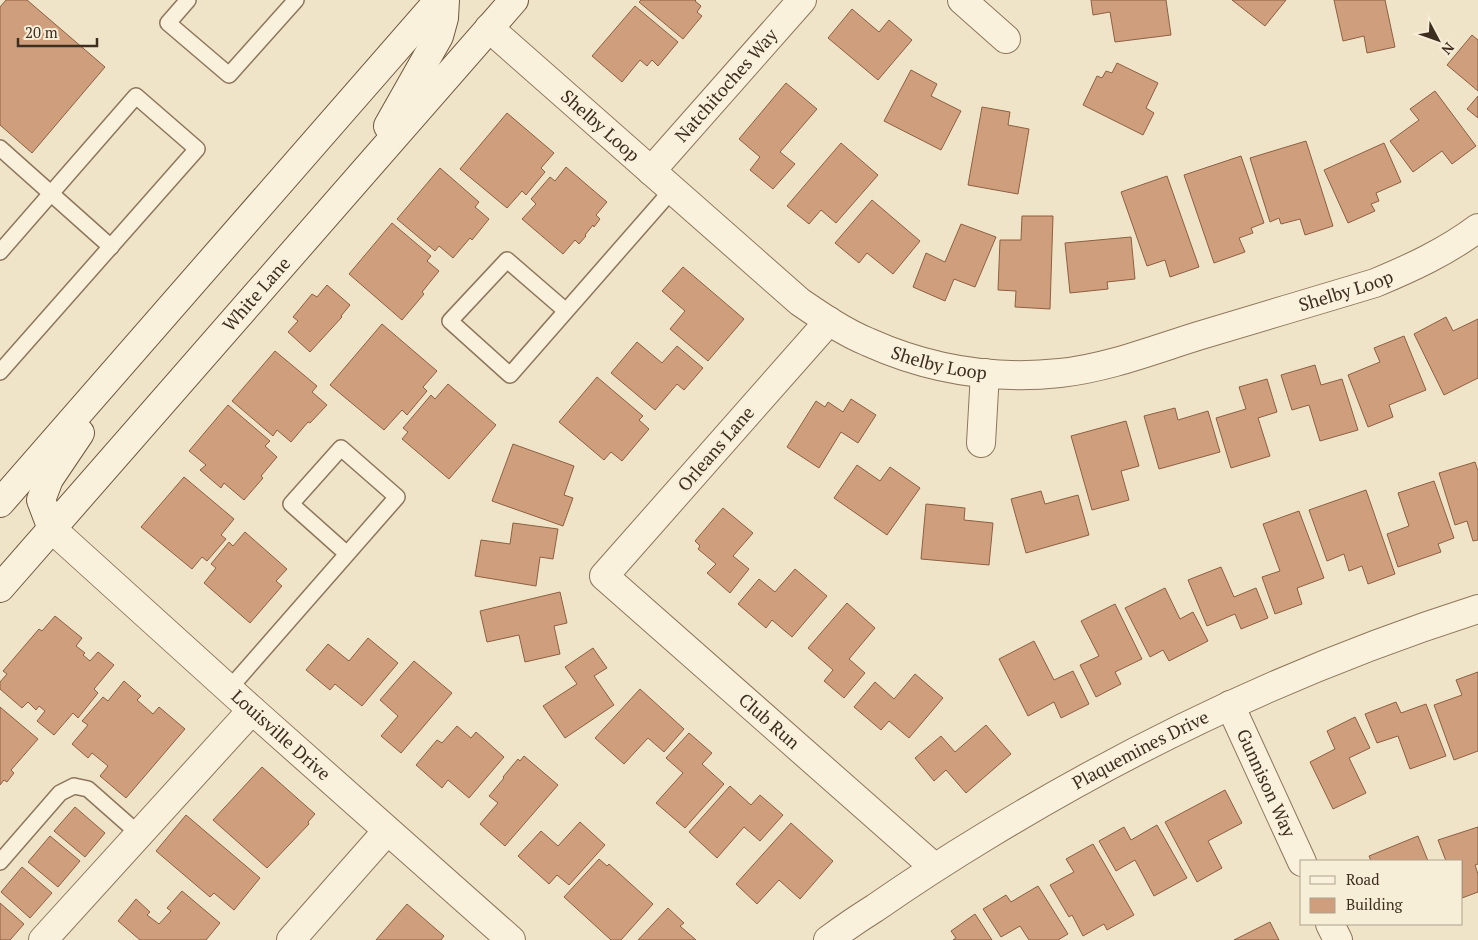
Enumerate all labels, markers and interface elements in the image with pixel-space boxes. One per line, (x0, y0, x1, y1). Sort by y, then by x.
scale bar (18, 15, 96, 47)
north arrow (1413, 15, 1463, 65)
text: 20 m (25, 22, 58, 42)
street label: Natchitoches Way (669, 22, 783, 147)
text: N (1437, 39, 1459, 59)
street label: Shelby Loop (556, 84, 645, 166)
street label: White Lane (217, 251, 295, 336)
street label: Shelby Loop (1296, 264, 1397, 316)
street label: Shelby Loop (888, 340, 988, 384)
street label: Orleans Lane (672, 401, 759, 496)
street label: Louisville Drive (227, 684, 336, 785)
street label: Club Run (734, 687, 806, 754)
street label: Plaquemines Drive (1067, 704, 1212, 794)
street label: Gunnison Way (1232, 725, 1302, 841)
legend (1300, 860, 1463, 925)
text: Road (1346, 869, 1379, 889)
text: Building (1346, 894, 1404, 914)

